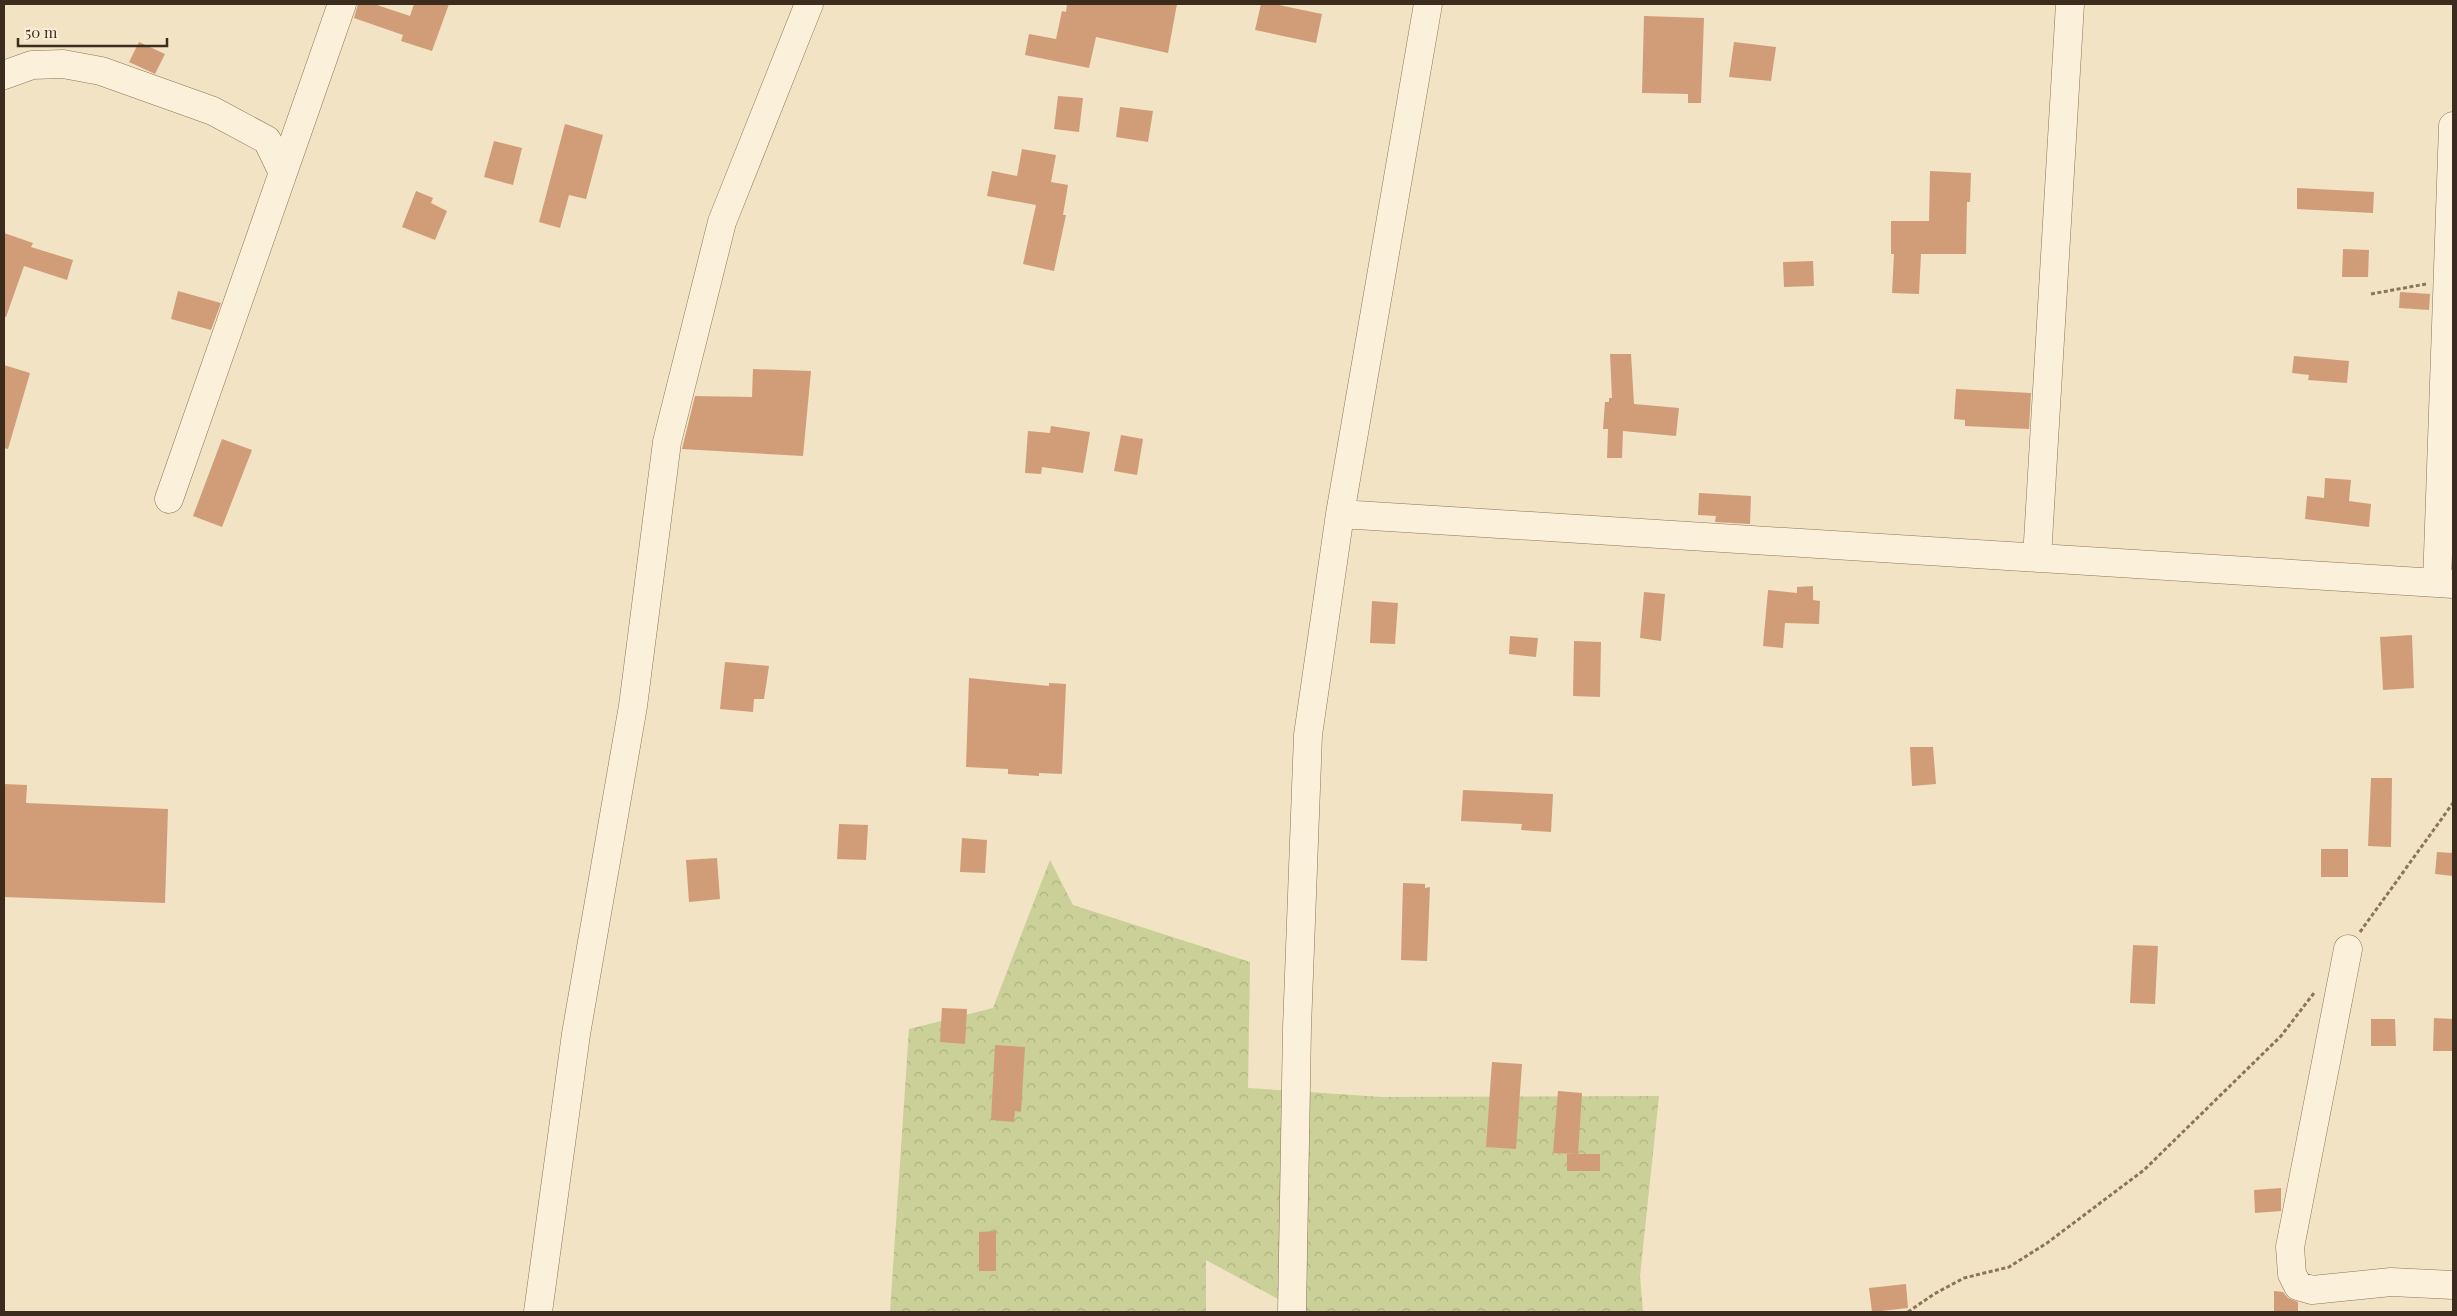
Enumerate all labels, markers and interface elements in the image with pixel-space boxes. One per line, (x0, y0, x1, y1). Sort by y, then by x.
scale bar (18, 15, 166, 47)
text: 50 m (25, 22, 58, 42)

